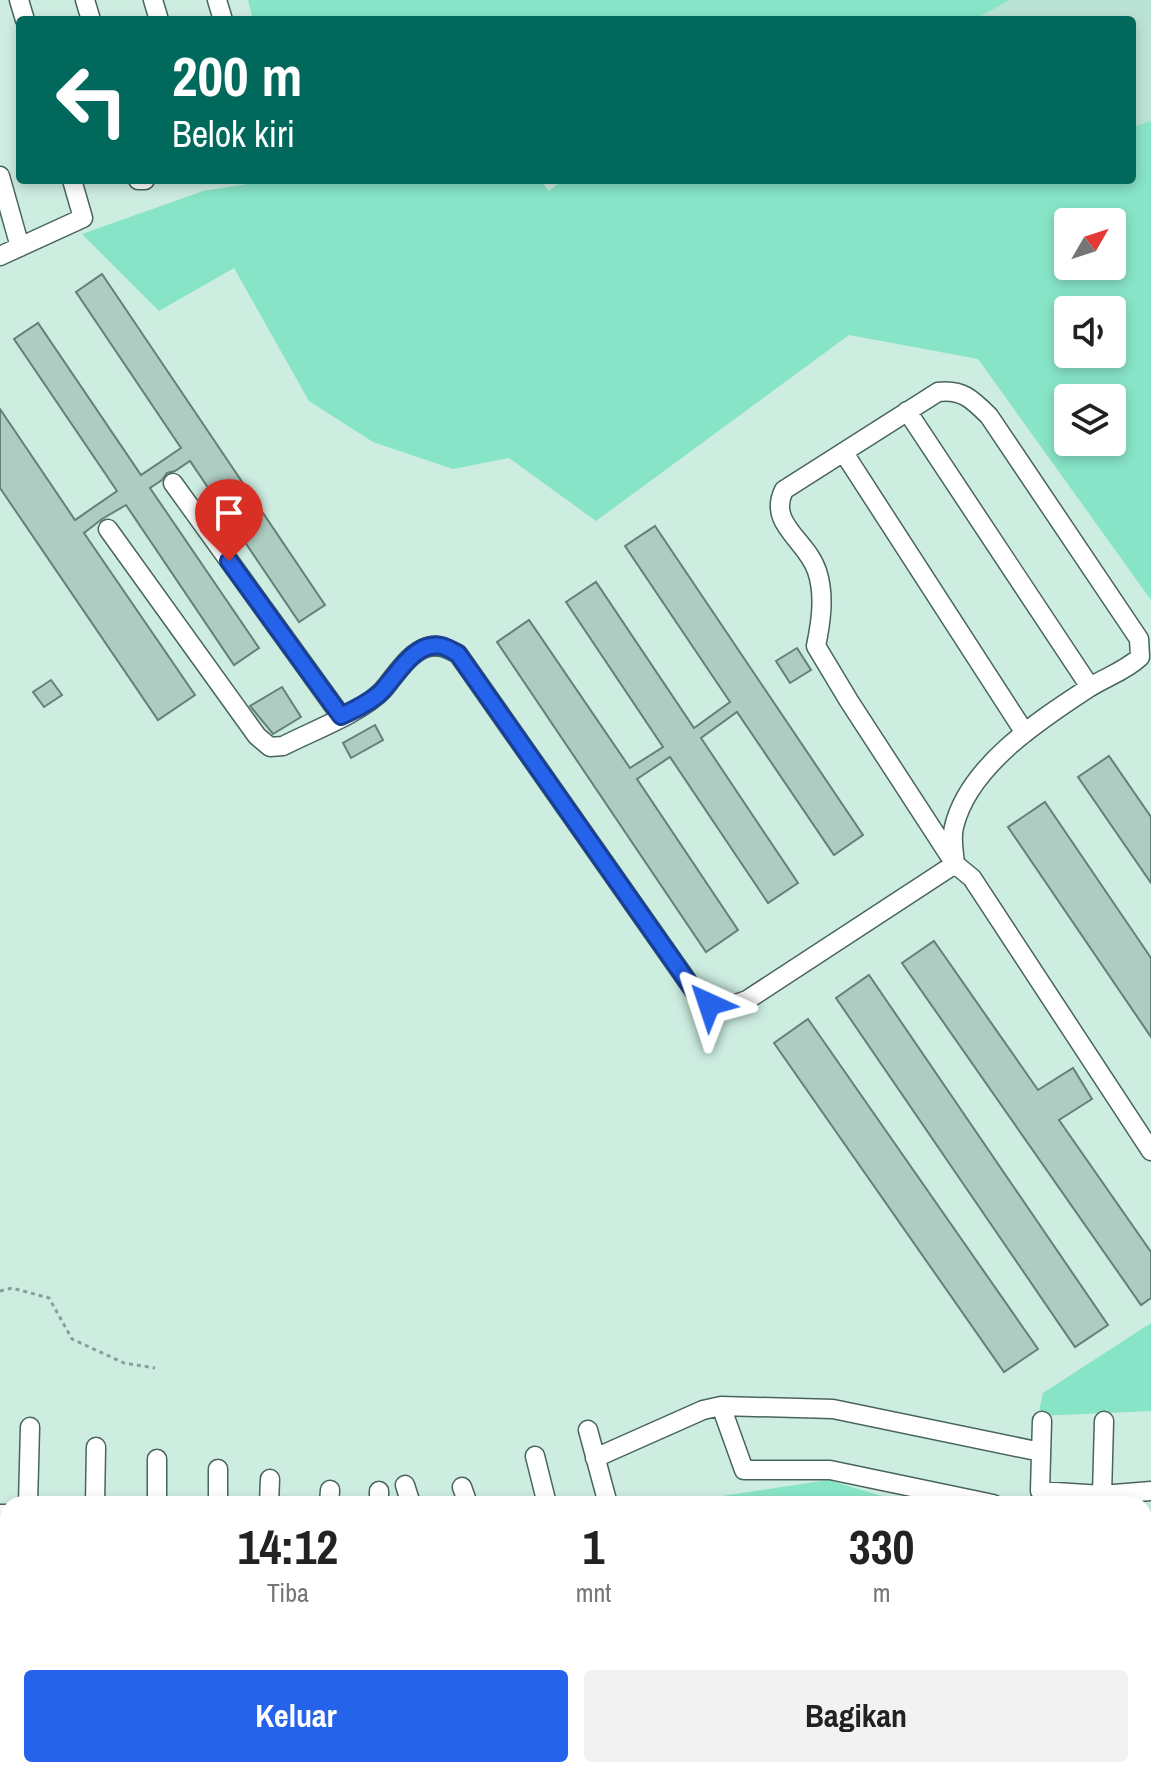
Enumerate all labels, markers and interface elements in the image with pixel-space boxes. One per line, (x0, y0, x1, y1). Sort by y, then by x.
text: 200 m (172, 38, 302, 113)
icon: left (40, 48, 144, 152)
text: Belok kiri (172, 110, 295, 158)
north arrow (1054, 208, 1126, 280)
map controls (1054, 208, 1126, 456)
button: sound (1054, 296, 1126, 368)
button: layers (1054, 384, 1126, 456)
pin (195, 479, 263, 561)
icon: arrive (207, 491, 251, 535)
position arrow (667, 962, 751, 1046)
text: 14:12 (238, 1514, 338, 1579)
text: 1 (583, 1514, 604, 1579)
text: 330 (849, 1514, 914, 1579)
text: Tiba (267, 1575, 309, 1610)
text: mnt (576, 1575, 611, 1610)
text: m (873, 1575, 891, 1610)
button: Keluar (24, 1670, 568, 1762)
button: Bagikan (584, 1670, 1128, 1762)

